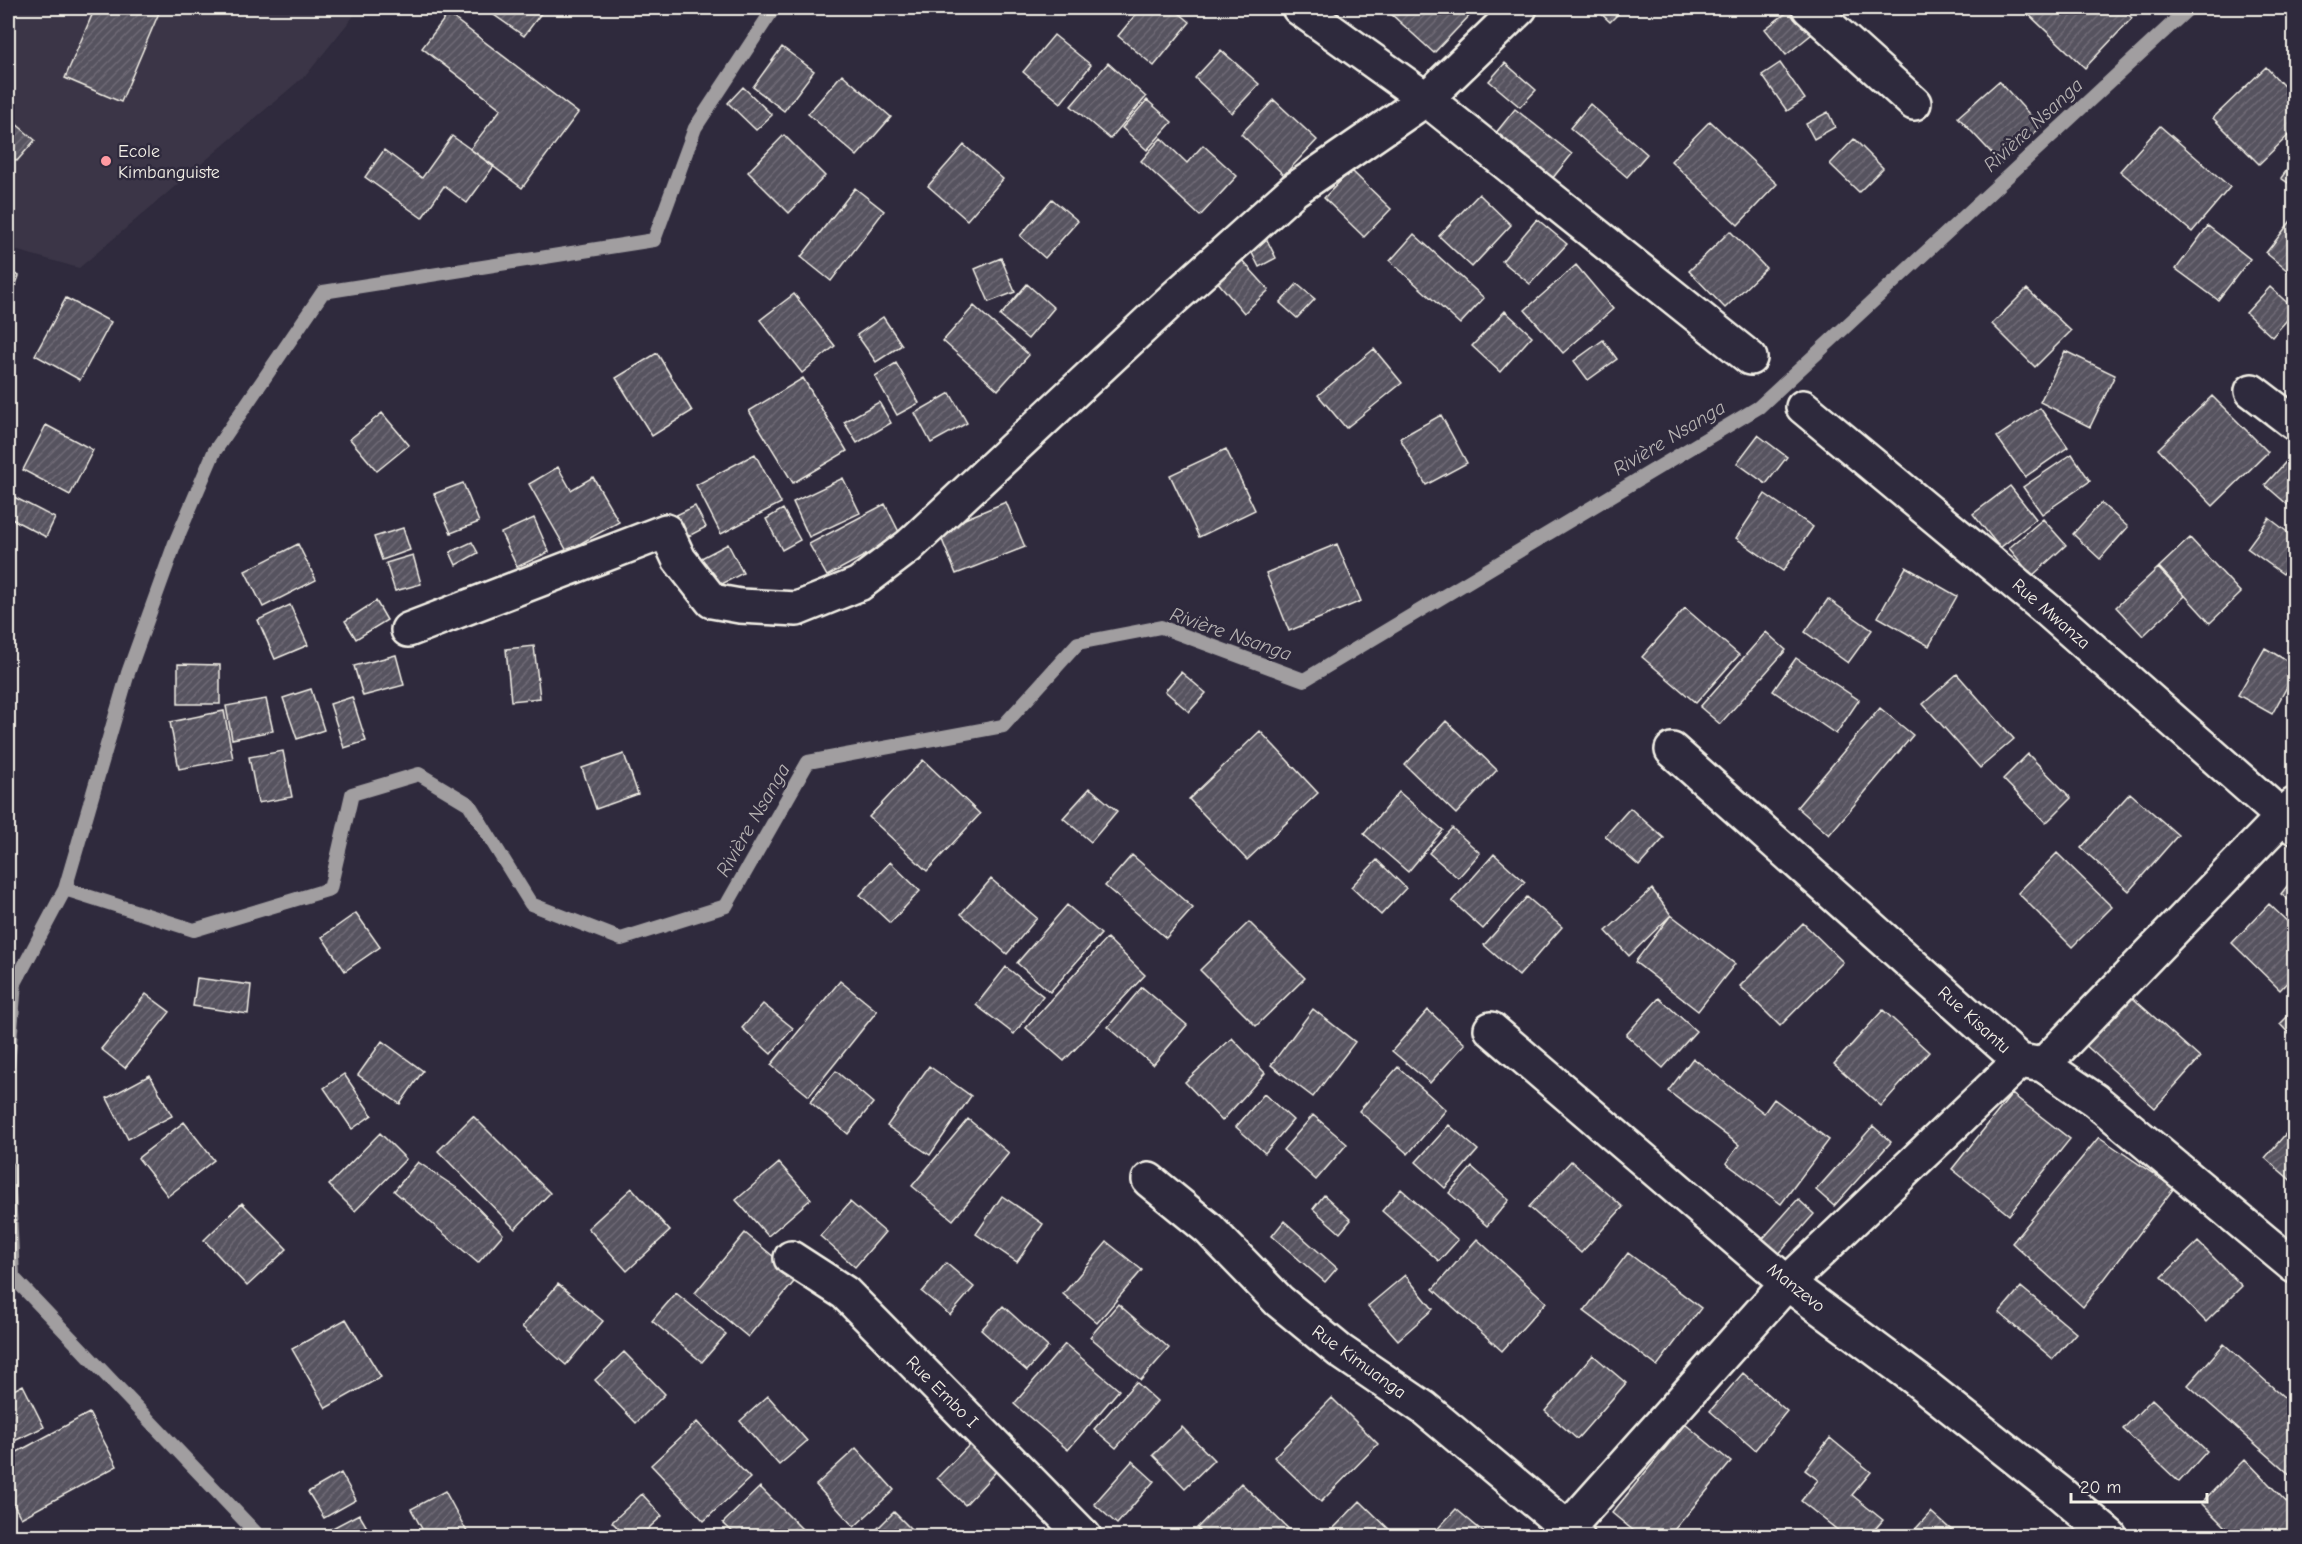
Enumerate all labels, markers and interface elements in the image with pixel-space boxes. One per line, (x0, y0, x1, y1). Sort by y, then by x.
water label: Rivière Nsanga (1979, 73, 2087, 177)
place label: Ecole Kimbanguiste (118, 141, 220, 183)
marker: Ecole Kimbanguiste (99, 154, 113, 168)
water label: Rivière Nsanga (1609, 395, 1729, 481)
street label: Rue Mwanza (2008, 574, 2094, 654)
water label: Rivière Nsanga (1167, 602, 1295, 666)
water label: Rivière Nsanga (711, 759, 795, 881)
street label: Rue Kisantu (1933, 982, 2015, 1058)
street label: Manzevo (1763, 1259, 1829, 1317)
street label: Rue Kimuanga (1308, 1321, 1410, 1403)
street label: Rue Embo I (902, 1352, 982, 1432)
scale bar (2071, 1466, 2208, 1504)
text: 20 m (2080, 1477, 2121, 1498)

